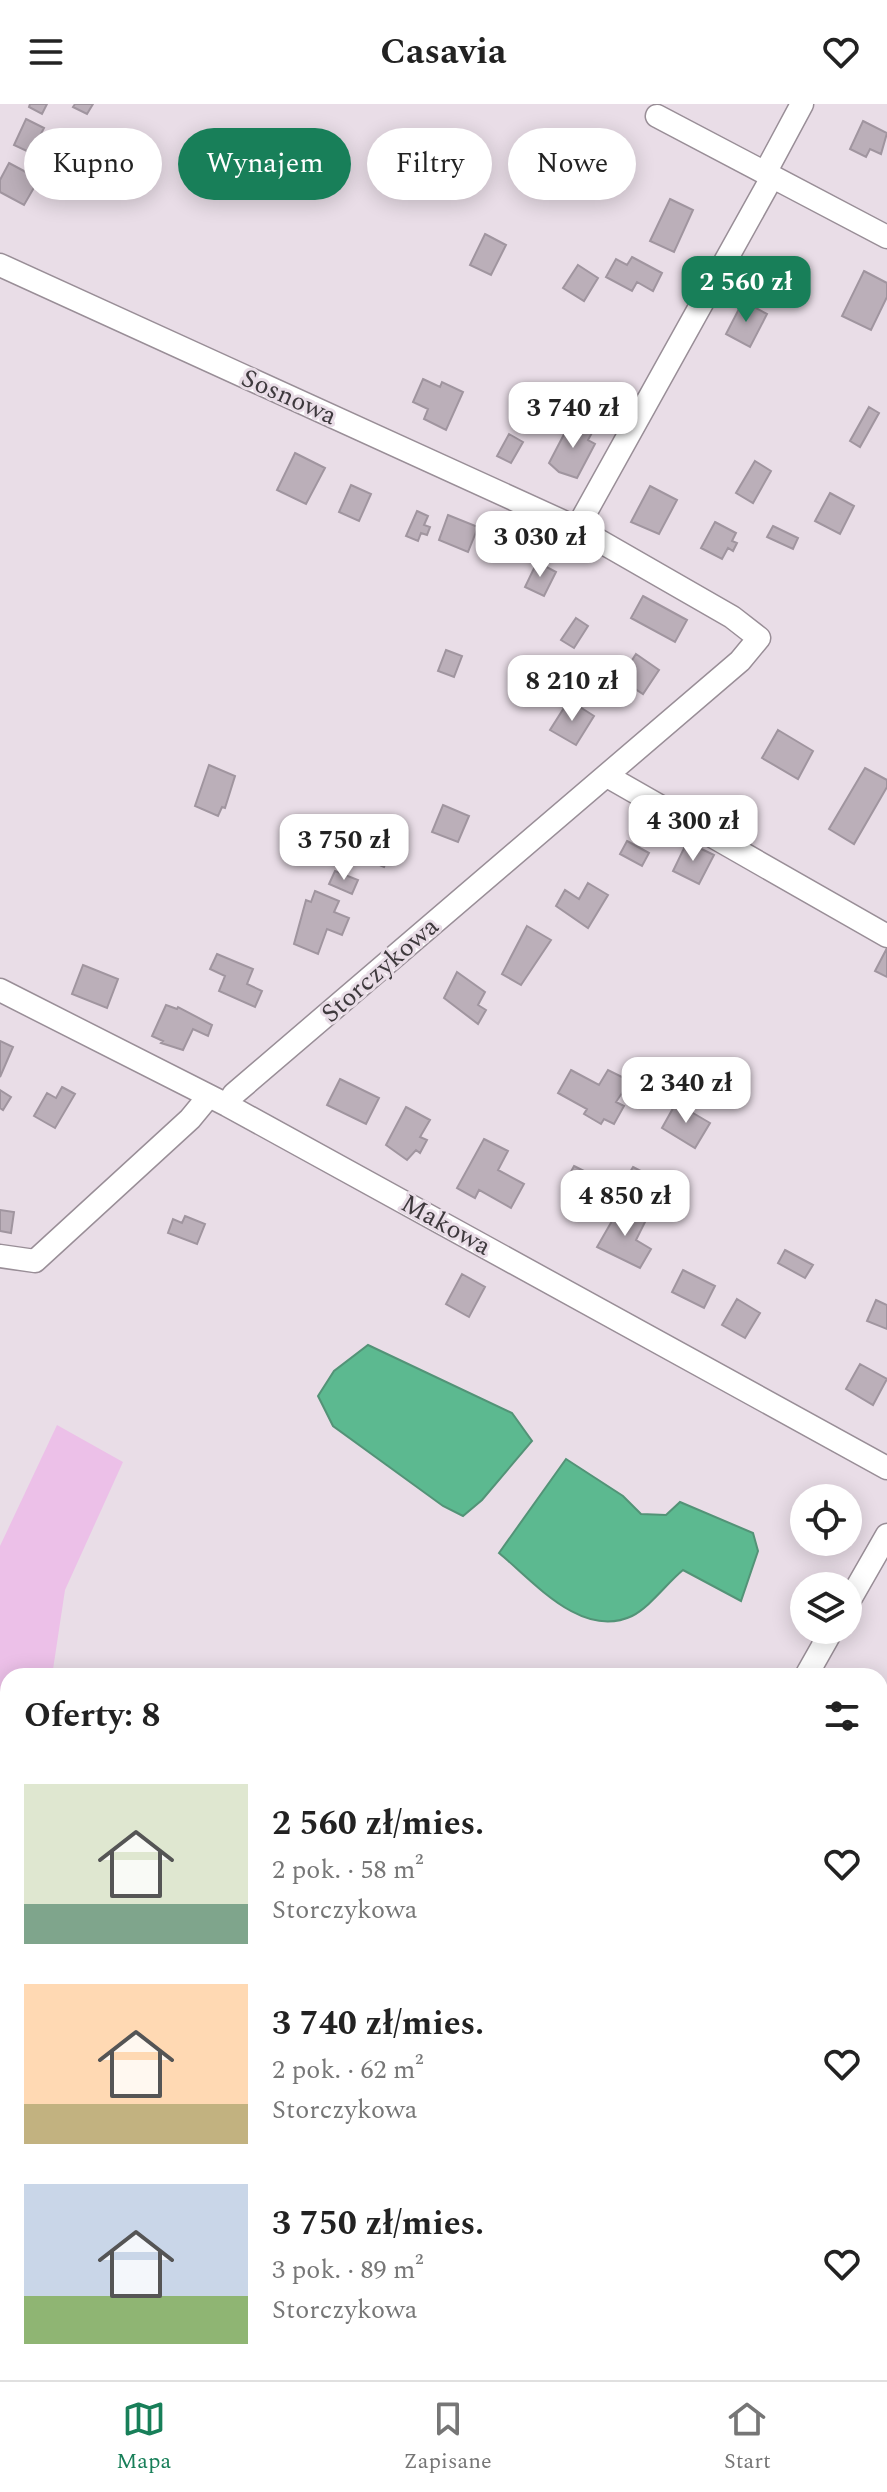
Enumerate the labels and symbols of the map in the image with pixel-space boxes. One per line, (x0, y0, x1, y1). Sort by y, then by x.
pin: 2 560 zł (663, 256, 829, 324)
street label: Sosnowa (235, 358, 344, 436)
pin: 3 740 zł (490, 382, 656, 450)
pin: 3 030 zł (457, 511, 623, 579)
pin: 8 210 zł (489, 655, 655, 723)
pin: 4 300 zł (610, 795, 776, 863)
pin: 3 750 zł (261, 814, 427, 882)
street label: Storczykowa (312, 907, 448, 1033)
pin: 2 340 zł (603, 1057, 769, 1125)
pin: 4 850 zł (542, 1170, 708, 1238)
street label: Makowa (394, 1184, 499, 1266)

